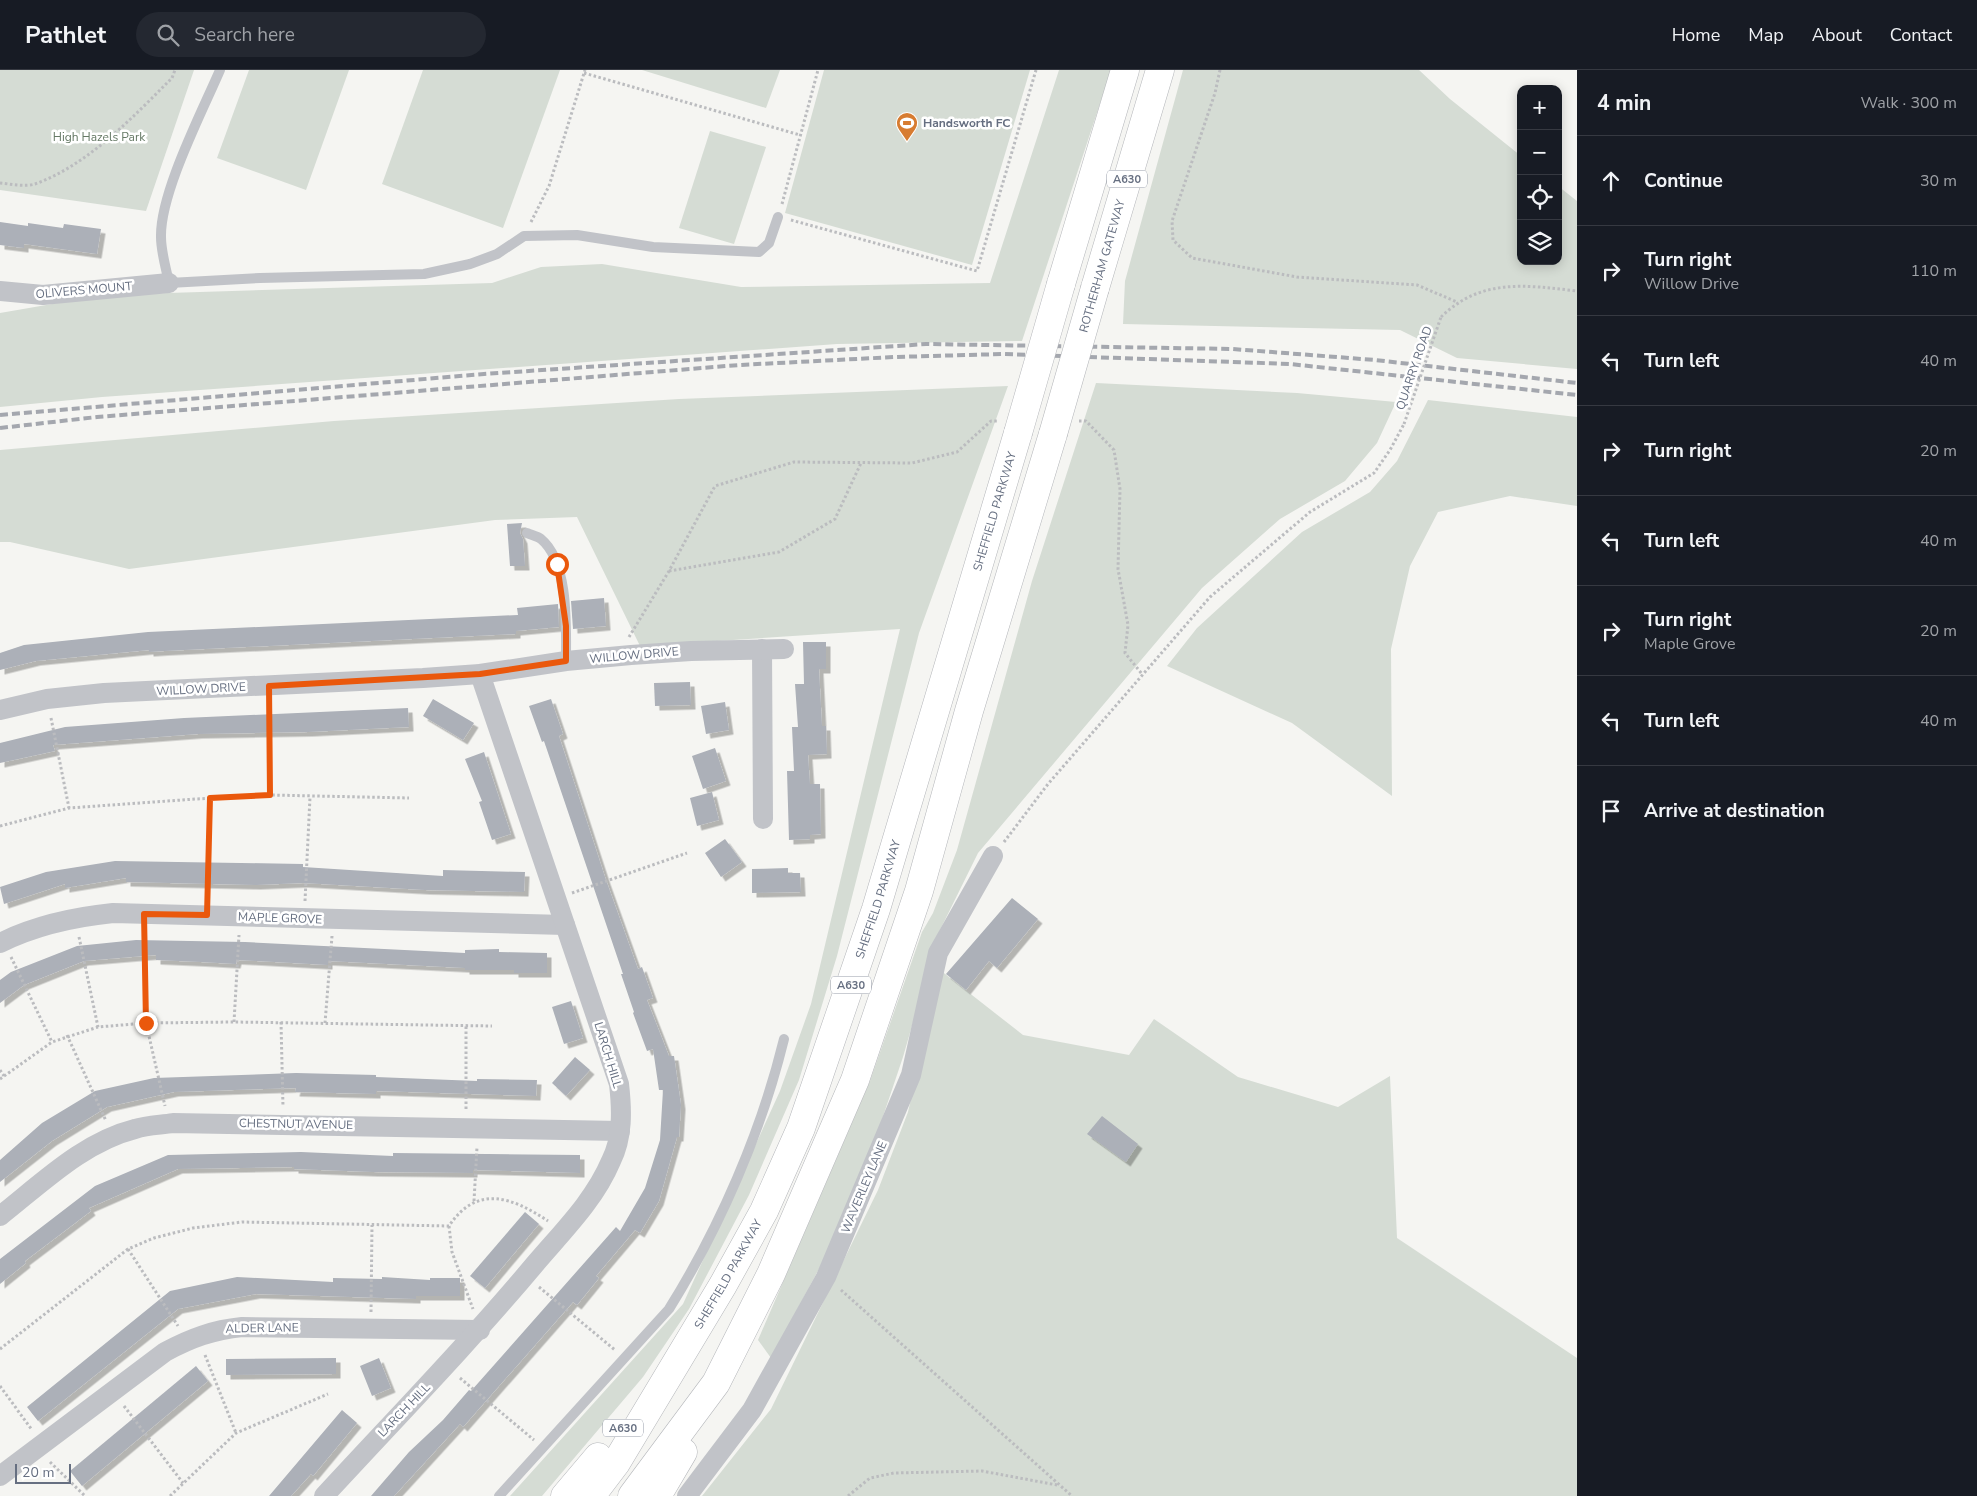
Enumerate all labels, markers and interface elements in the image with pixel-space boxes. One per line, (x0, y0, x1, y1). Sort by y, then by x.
search box (136, 12, 486, 57)
text: Pathlet (25, 19, 106, 51)
icon: search (154, 21, 182, 49)
text: Search here (194, 22, 295, 48)
text: Home (1672, 23, 1720, 47)
text: Map (1748, 23, 1784, 47)
text: About (1812, 23, 1862, 47)
text: Contact (1890, 23, 1952, 47)
map controls (1517, 85, 1562, 265)
button: + (1517, 85, 1562, 130)
text: 4 min (1597, 89, 1651, 117)
text: Walk · 300 m (1861, 92, 1957, 114)
sports icon: Handsworth FC (895, 111, 919, 142)
place label: Handsworth FC (923, 115, 1010, 131)
park label: High Hazels Park (53, 129, 146, 145)
button: − (1517, 130, 1562, 175)
icon: ahead (1597, 167, 1625, 195)
text: Continue (1644, 168, 1723, 194)
road number: A630 (1107, 170, 1147, 188)
text: 30 m (1920, 170, 1957, 192)
button: locate (1517, 175, 1562, 220)
street label: ROTHERHAM GATEWAY (1075, 197, 1129, 334)
button: layers (1517, 220, 1562, 265)
text: Turn right (1644, 247, 1731, 273)
icon: right (1597, 257, 1625, 285)
text: 110 m (1910, 260, 1957, 282)
text: Willow Drive (1644, 273, 1739, 295)
street label: OLIVERS MOUNT (35, 278, 134, 302)
street label: QUARRY ROAD (1392, 324, 1436, 412)
icon: left (1597, 347, 1625, 375)
text: Turn left (1644, 348, 1719, 374)
text: 40 m (1920, 350, 1957, 372)
icon: right (1597, 437, 1625, 465)
text: Turn right (1644, 438, 1731, 464)
text: 20 m (1920, 440, 1957, 462)
street label: SHEFFIELD PARKWAY (969, 449, 1020, 573)
icon: left (1597, 527, 1625, 555)
text: Turn left (1644, 528, 1719, 554)
text: 40 m (1920, 530, 1957, 552)
route start (546, 553, 569, 576)
text: Turn right (1644, 607, 1731, 633)
icon: right (1597, 617, 1625, 645)
text: 20 m (1920, 620, 1957, 642)
text: Maple Grove (1644, 633, 1735, 655)
street label: WILLOW DRIVE (589, 643, 679, 667)
street label: WILLOW DRIVE (156, 679, 246, 699)
icon: left (1597, 707, 1625, 735)
text: Turn left (1644, 708, 1719, 734)
text: 40 m (1920, 710, 1957, 732)
icon: arrive (1597, 797, 1625, 825)
text: Arrive at destination (1644, 798, 1825, 824)
street label: SHEFFIELD PARKWAY (852, 837, 904, 961)
street label: MAPLE GROVE (238, 909, 322, 927)
road number: A630 (831, 976, 871, 994)
route end (135, 1012, 158, 1035)
street label: LARCH HILL (590, 1020, 626, 1091)
street label: CHESTNUT AVENUE (239, 1115, 353, 1133)
street label: WAVERLEY LANE (837, 1139, 891, 1235)
street label: SHEFFIELD PARKWAY (690, 1216, 766, 1332)
street label: ALDER LANE (225, 1319, 299, 1337)
street label: LARCH HILL (374, 1379, 434, 1440)
road number: A630 (603, 1420, 643, 1436)
scale bar (15, 1461, 71, 1484)
text: 20 m (22, 1463, 54, 1482)

